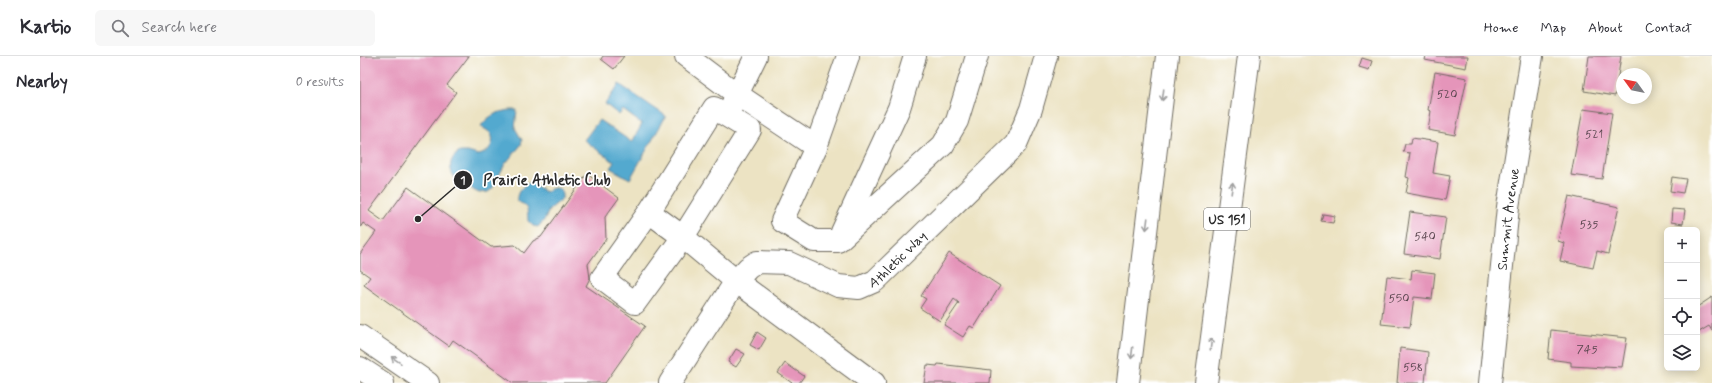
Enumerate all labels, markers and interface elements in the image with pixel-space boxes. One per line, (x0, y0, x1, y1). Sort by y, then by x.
search box (95, 10, 375, 46)
text: Kartio (20, 15, 71, 40)
icon: search (109, 17, 131, 39)
text: Search here (141, 18, 217, 38)
text: Home (1484, 19, 1518, 37)
text: Map (1540, 19, 1566, 37)
text: About (1588, 19, 1623, 37)
text: Contact (1645, 19, 1692, 37)
north arrow (1616, 68, 1652, 104)
text: Nearby (16, 71, 68, 93)
text: 0 results (296, 74, 344, 91)
house number: 520 (1437, 87, 1457, 103)
one-way arrow (1159, 88, 1166, 101)
house number: 521 (1585, 127, 1603, 143)
callout: Prairie Athletic Club (453, 166, 620, 193)
street label: Summit Avenue (1494, 166, 1524, 271)
text: Prairie Athletic Club (483, 171, 611, 191)
text: 1 (460, 173, 466, 189)
one-way arrow (1228, 182, 1235, 195)
road number: US 151 (1204, 208, 1250, 230)
one-way arrow (1143, 217, 1151, 230)
house number: 535 (1580, 217, 1599, 233)
street label: Athletic Way (866, 227, 931, 293)
map controls (1664, 227, 1700, 371)
button: + (1664, 227, 1700, 263)
house number: 540 (1414, 229, 1436, 245)
button: − (1664, 263, 1700, 299)
house number: 550 (1389, 291, 1409, 307)
button: locate (1664, 299, 1700, 335)
button: layers (1664, 335, 1700, 371)
one-way arrow (1207, 338, 1215, 351)
house number: 745 (1576, 342, 1598, 358)
one-way arrow (1128, 346, 1135, 359)
one-way arrow (390, 356, 401, 364)
house number: 558 (1403, 360, 1423, 376)

